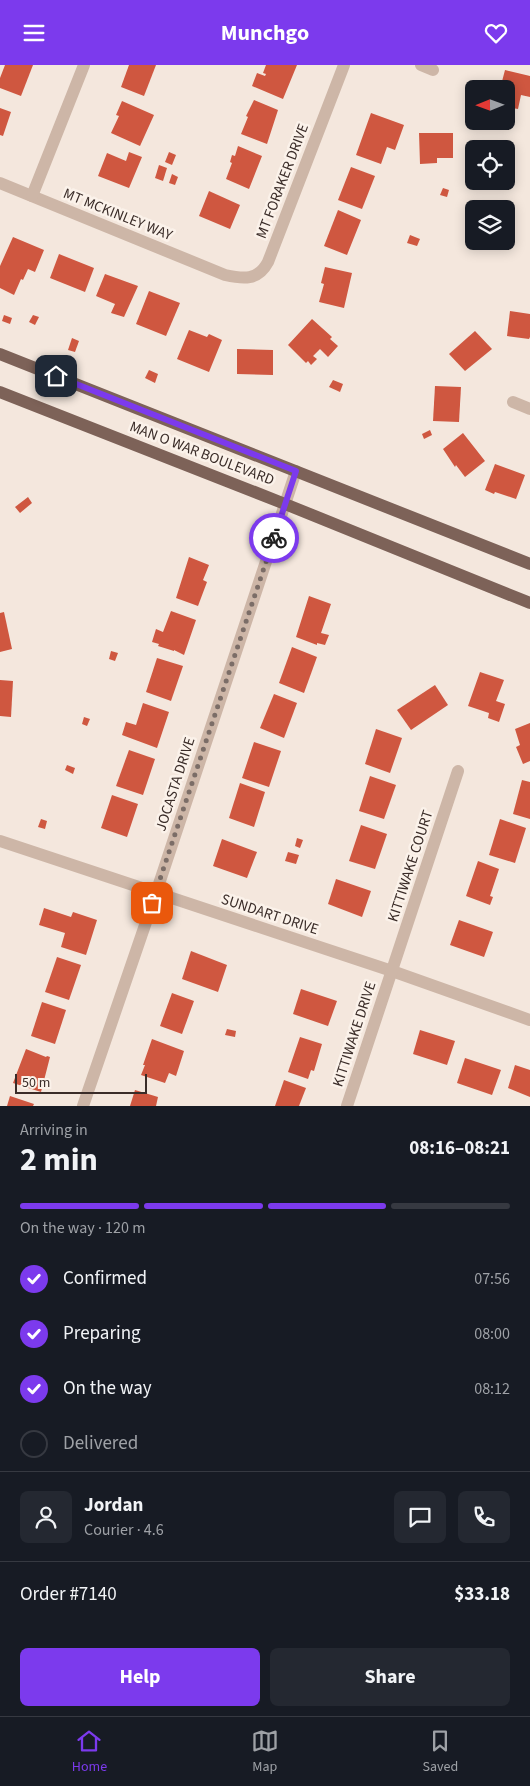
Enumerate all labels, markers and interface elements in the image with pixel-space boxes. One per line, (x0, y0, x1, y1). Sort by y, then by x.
text: Munchgo (221, 17, 309, 49)
icon: menu (20, 19, 48, 47)
icon: heart (482, 19, 510, 47)
north arrow (465, 80, 515, 130)
map controls (465, 80, 515, 250)
street label: MT FORAKER DRIVE (251, 121, 314, 242)
button: locate (465, 140, 515, 190)
street label: MT MCKINLEY WAY (60, 183, 176, 246)
button: layers (465, 200, 515, 250)
pin (35, 355, 77, 397)
icon: home (42, 362, 70, 390)
street label: MAN O WAR BOULEVARD (127, 416, 277, 491)
courier (249, 513, 299, 563)
icon: bike (260, 524, 288, 552)
street label: JOCASTA DRIVE (150, 734, 201, 834)
street label: KITTIWAKE COURT (383, 808, 438, 925)
pin (131, 882, 173, 924)
icon: bag (138, 889, 166, 917)
street label: SUNDART DRIVE (218, 889, 321, 940)
street label: KITTIWAKE DRIVE (328, 979, 381, 1089)
scale bar (15, 1071, 148, 1094)
text: 50 m (22, 1073, 50, 1093)
text: Arriving in (20, 1119, 88, 1141)
text: 08:16–08:21 (409, 1135, 510, 1162)
text: 2 min (20, 1137, 98, 1183)
text: On the way · 120 m (20, 1217, 145, 1239)
icon: check (20, 1265, 48, 1293)
text: Confirmed (63, 1265, 147, 1292)
text: 07:56 (474, 1268, 510, 1290)
icon: check (20, 1320, 48, 1348)
text: Preparing (63, 1320, 141, 1347)
text: 08:00 (474, 1323, 510, 1345)
icon: check (20, 1375, 48, 1403)
text: On the way (63, 1375, 152, 1402)
text: 08:12 (474, 1378, 510, 1400)
text: Delivered (63, 1430, 138, 1457)
button: person (20, 1491, 72, 1543)
button: chat (394, 1491, 446, 1543)
button: phone (458, 1491, 510, 1543)
text: Jordan (84, 1492, 143, 1519)
text: Courier · 4.6 (84, 1519, 164, 1541)
text: Order #7140 (20, 1581, 117, 1608)
text: $33.18 (454, 1581, 510, 1608)
button: Help (20, 1648, 260, 1706)
button: Share (270, 1648, 510, 1706)
tab: Home (72, 1727, 107, 1777)
tab: Map (251, 1727, 279, 1777)
tab: Saved (422, 1727, 458, 1777)

